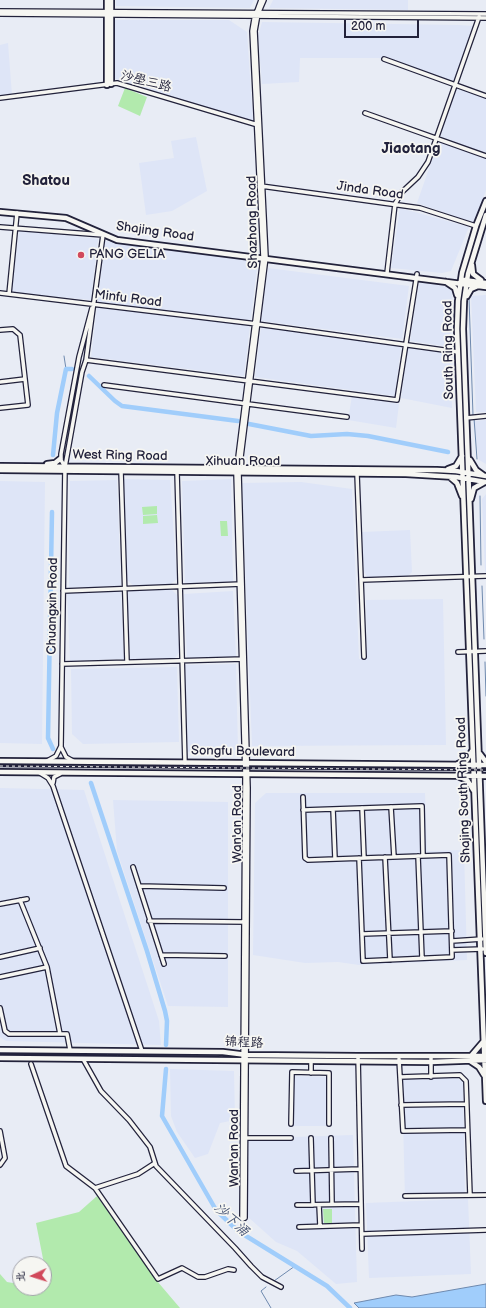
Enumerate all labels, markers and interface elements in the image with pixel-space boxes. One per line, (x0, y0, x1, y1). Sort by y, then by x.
scale bar (346, 12, 421, 38)
text: 200 m (351, 19, 385, 34)
street label: 沙壆三路 (119, 68, 173, 96)
district label: Jiaotang (382, 140, 440, 158)
district label: Shatou (22, 172, 70, 190)
street label: Shazhong Road (244, 175, 262, 269)
street label: Jinda Road (336, 179, 404, 203)
street label: Shajing Road (115, 219, 195, 245)
place label: PANG GELIA (89, 247, 165, 263)
marker: PANG GELIA (76, 250, 86, 260)
street label: Minfu Road (93, 287, 163, 311)
street label: South Ring Road (440, 300, 458, 400)
street label: West Ring Road (72, 447, 168, 465)
street label: Xihuan Road (206, 454, 280, 470)
street label: Chuangxin Road (44, 557, 62, 655)
street label: Shajing South Ring Road (454, 717, 474, 863)
street label: Songfu Boulevard (191, 743, 295, 761)
street label: Wan'an Road (230, 785, 246, 863)
street label: 锦程路 (224, 1034, 264, 1052)
street label: Wan'an Road (227, 1109, 243, 1187)
water label: 沙下涌 (210, 1200, 252, 1240)
north arrow (12, 1256, 52, 1296)
text: 北 (14, 1271, 27, 1283)

